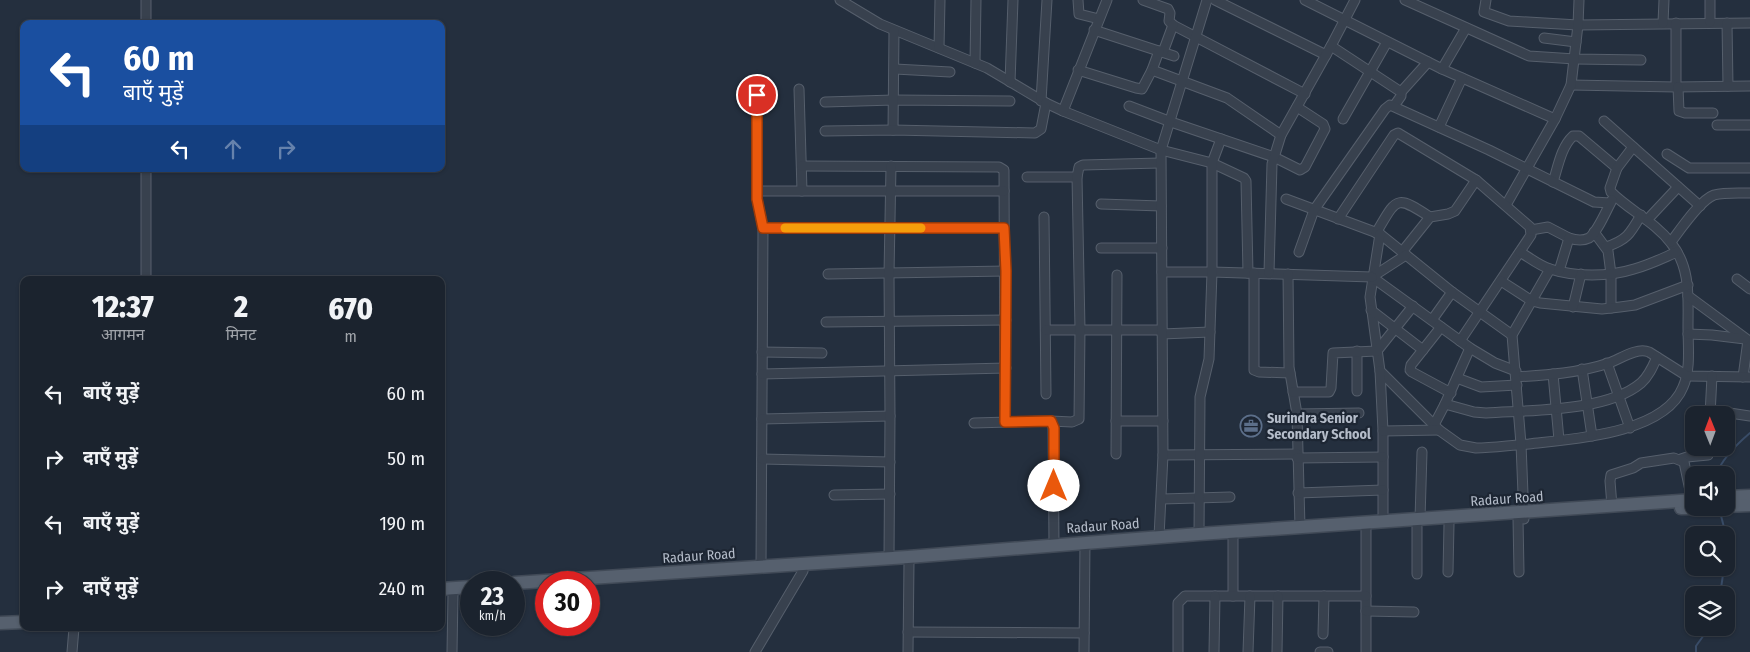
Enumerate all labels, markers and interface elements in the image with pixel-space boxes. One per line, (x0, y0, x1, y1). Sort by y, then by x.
text: 60 m (123, 37, 194, 79)
icon: left (40, 40, 105, 105)
pin (736, 74, 778, 116)
text: बाएँ मुड़ें (123, 79, 184, 106)
icon: arrive (743, 81, 771, 109)
icon: left (166, 135, 194, 163)
icon: ahead (219, 135, 247, 163)
icon: right (272, 135, 300, 163)
text: 12:37 (92, 289, 154, 325)
text: 2 (234, 289, 248, 325)
text: 670 (328, 291, 373, 327)
text: आगमन (101, 325, 145, 344)
text: मिनट (226, 325, 256, 344)
text: m (344, 327, 357, 346)
icon: left (40, 380, 68, 408)
text: बाएँ मुड़ें (83, 381, 139, 404)
text: 60 m (387, 382, 425, 405)
north arrow (1685, 406, 1735, 456)
map controls (1685, 406, 1735, 636)
place label: Surindra Senior Secondary School (1267, 410, 1371, 443)
office icon: Surindra Senior Secondary School (1239, 414, 1263, 438)
icon: right (40, 445, 68, 473)
text: दाएँ मुड़ें (83, 446, 138, 469)
text: 50 m (387, 447, 425, 470)
position arrow (1027, 459, 1079, 511)
button: sound (1685, 466, 1735, 516)
street label: Radaur Road (1470, 488, 1544, 510)
icon: left (40, 510, 68, 538)
text: बाएँ मुड़ें (83, 511, 139, 534)
text: 190 m (379, 512, 425, 535)
street label: Radaur Road (1066, 515, 1140, 537)
button: search (1685, 526, 1735, 576)
street label: Radaur Road (662, 545, 736, 567)
speed limit sign: 30 (535, 571, 600, 636)
icon: right (40, 575, 68, 603)
text: दाएँ मुड़ें (83, 576, 138, 599)
text: 240 m (379, 577, 425, 600)
text: 23 (481, 582, 504, 612)
button: layers (1685, 586, 1735, 636)
text: km/h (479, 609, 506, 623)

